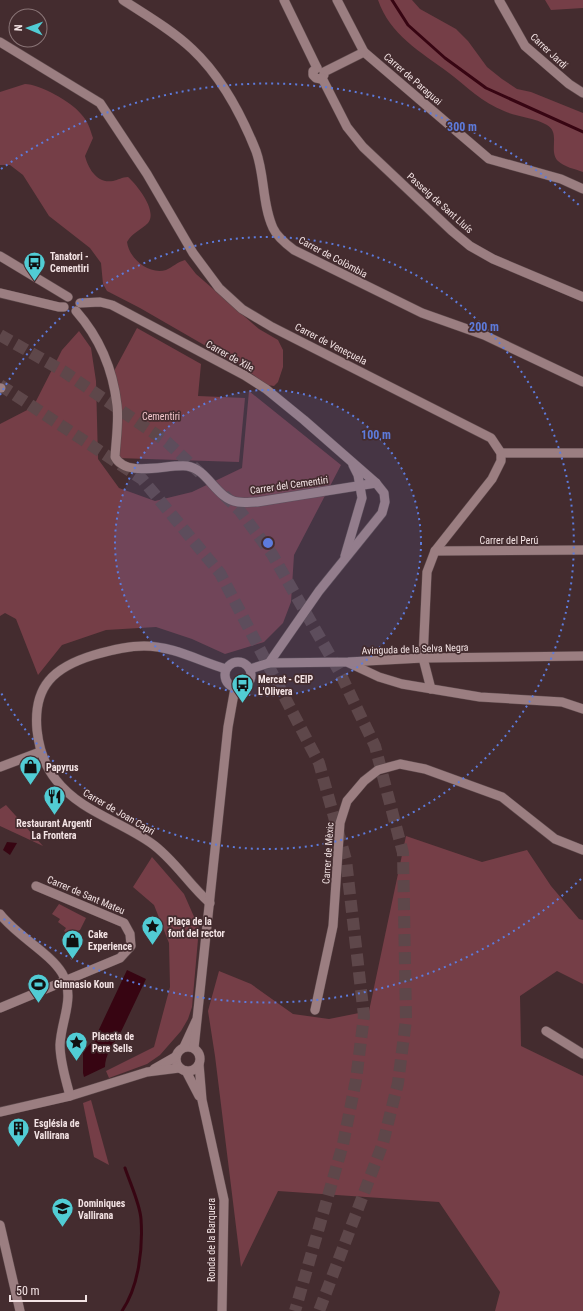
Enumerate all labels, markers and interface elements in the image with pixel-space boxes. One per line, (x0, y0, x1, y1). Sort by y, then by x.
north arrow (8, 8, 48, 48)
text: N (12, 24, 25, 31)
street label: Carrer Jardí (528, 31, 570, 71)
street label: Carrer de Paraguai (382, 51, 444, 107)
text: 300 m (447, 120, 477, 134)
street label: Passeig de Sant Lluís (405, 171, 475, 236)
street label: Carrer de Colòmbia (297, 234, 369, 280)
bus stop icon: Tanatori - Cementiri (22, 249, 48, 282)
place label: Tanatori - Cementiri (50, 251, 89, 274)
text: 200 m (469, 320, 499, 334)
street label: Carrer de Veneçuela (293, 321, 369, 367)
street label: Carrer de Xile (204, 338, 256, 374)
park label: Cementiri (142, 411, 180, 422)
text: 100 m (361, 428, 391, 442)
street label: Carrer del Cementiri (249, 474, 329, 496)
street label: Carrer del Perú (480, 535, 539, 546)
centre of rings (261, 536, 275, 550)
street label: Avinguda de la Selva Negra (361, 642, 469, 656)
bus stop icon: Mercat - CEIP L'Olivera (230, 672, 256, 705)
place label: Mercat - CEIP L'Olivera (258, 674, 313, 697)
shop icon: Papyrus (17, 754, 43, 787)
place label: Papyrus (46, 762, 79, 773)
restaurant icon: Restaurant Argentí La Frontera (41, 784, 67, 817)
street label: Carrer de Joan Capri (81, 787, 157, 837)
place label: Restaurant Argentí La Frontera (16, 818, 93, 841)
street label: Carrer de Mèxic (320, 821, 336, 884)
street label: Carrer de Sant Mateu (45, 874, 127, 916)
place icon: Plaça de la font del rector (139, 914, 165, 947)
place label: Plaça de la font del rector (168, 916, 226, 939)
shop icon: Cake Experience (59, 927, 85, 960)
place label: Cake Experience (88, 929, 132, 952)
sports icon: Gimnasio Koun (26, 971, 52, 1004)
place label: Gimnasio Koun (54, 979, 114, 990)
place icon: Placeta de Pere Sells (63, 1029, 89, 1062)
place label: Placeta de Pere Sells (92, 1031, 134, 1054)
building icon: Església de Vallirana (6, 1116, 32, 1149)
place label: Església de Vallirana (34, 1118, 80, 1141)
school or university icon: Dominiques Vallirana (49, 1196, 75, 1229)
place label: Dominiques Vallirana (78, 1198, 126, 1221)
street label: Ronda de la Barquera (206, 1198, 217, 1282)
scale bar (10, 1277, 86, 1303)
text: 50 m (16, 1284, 40, 1298)

